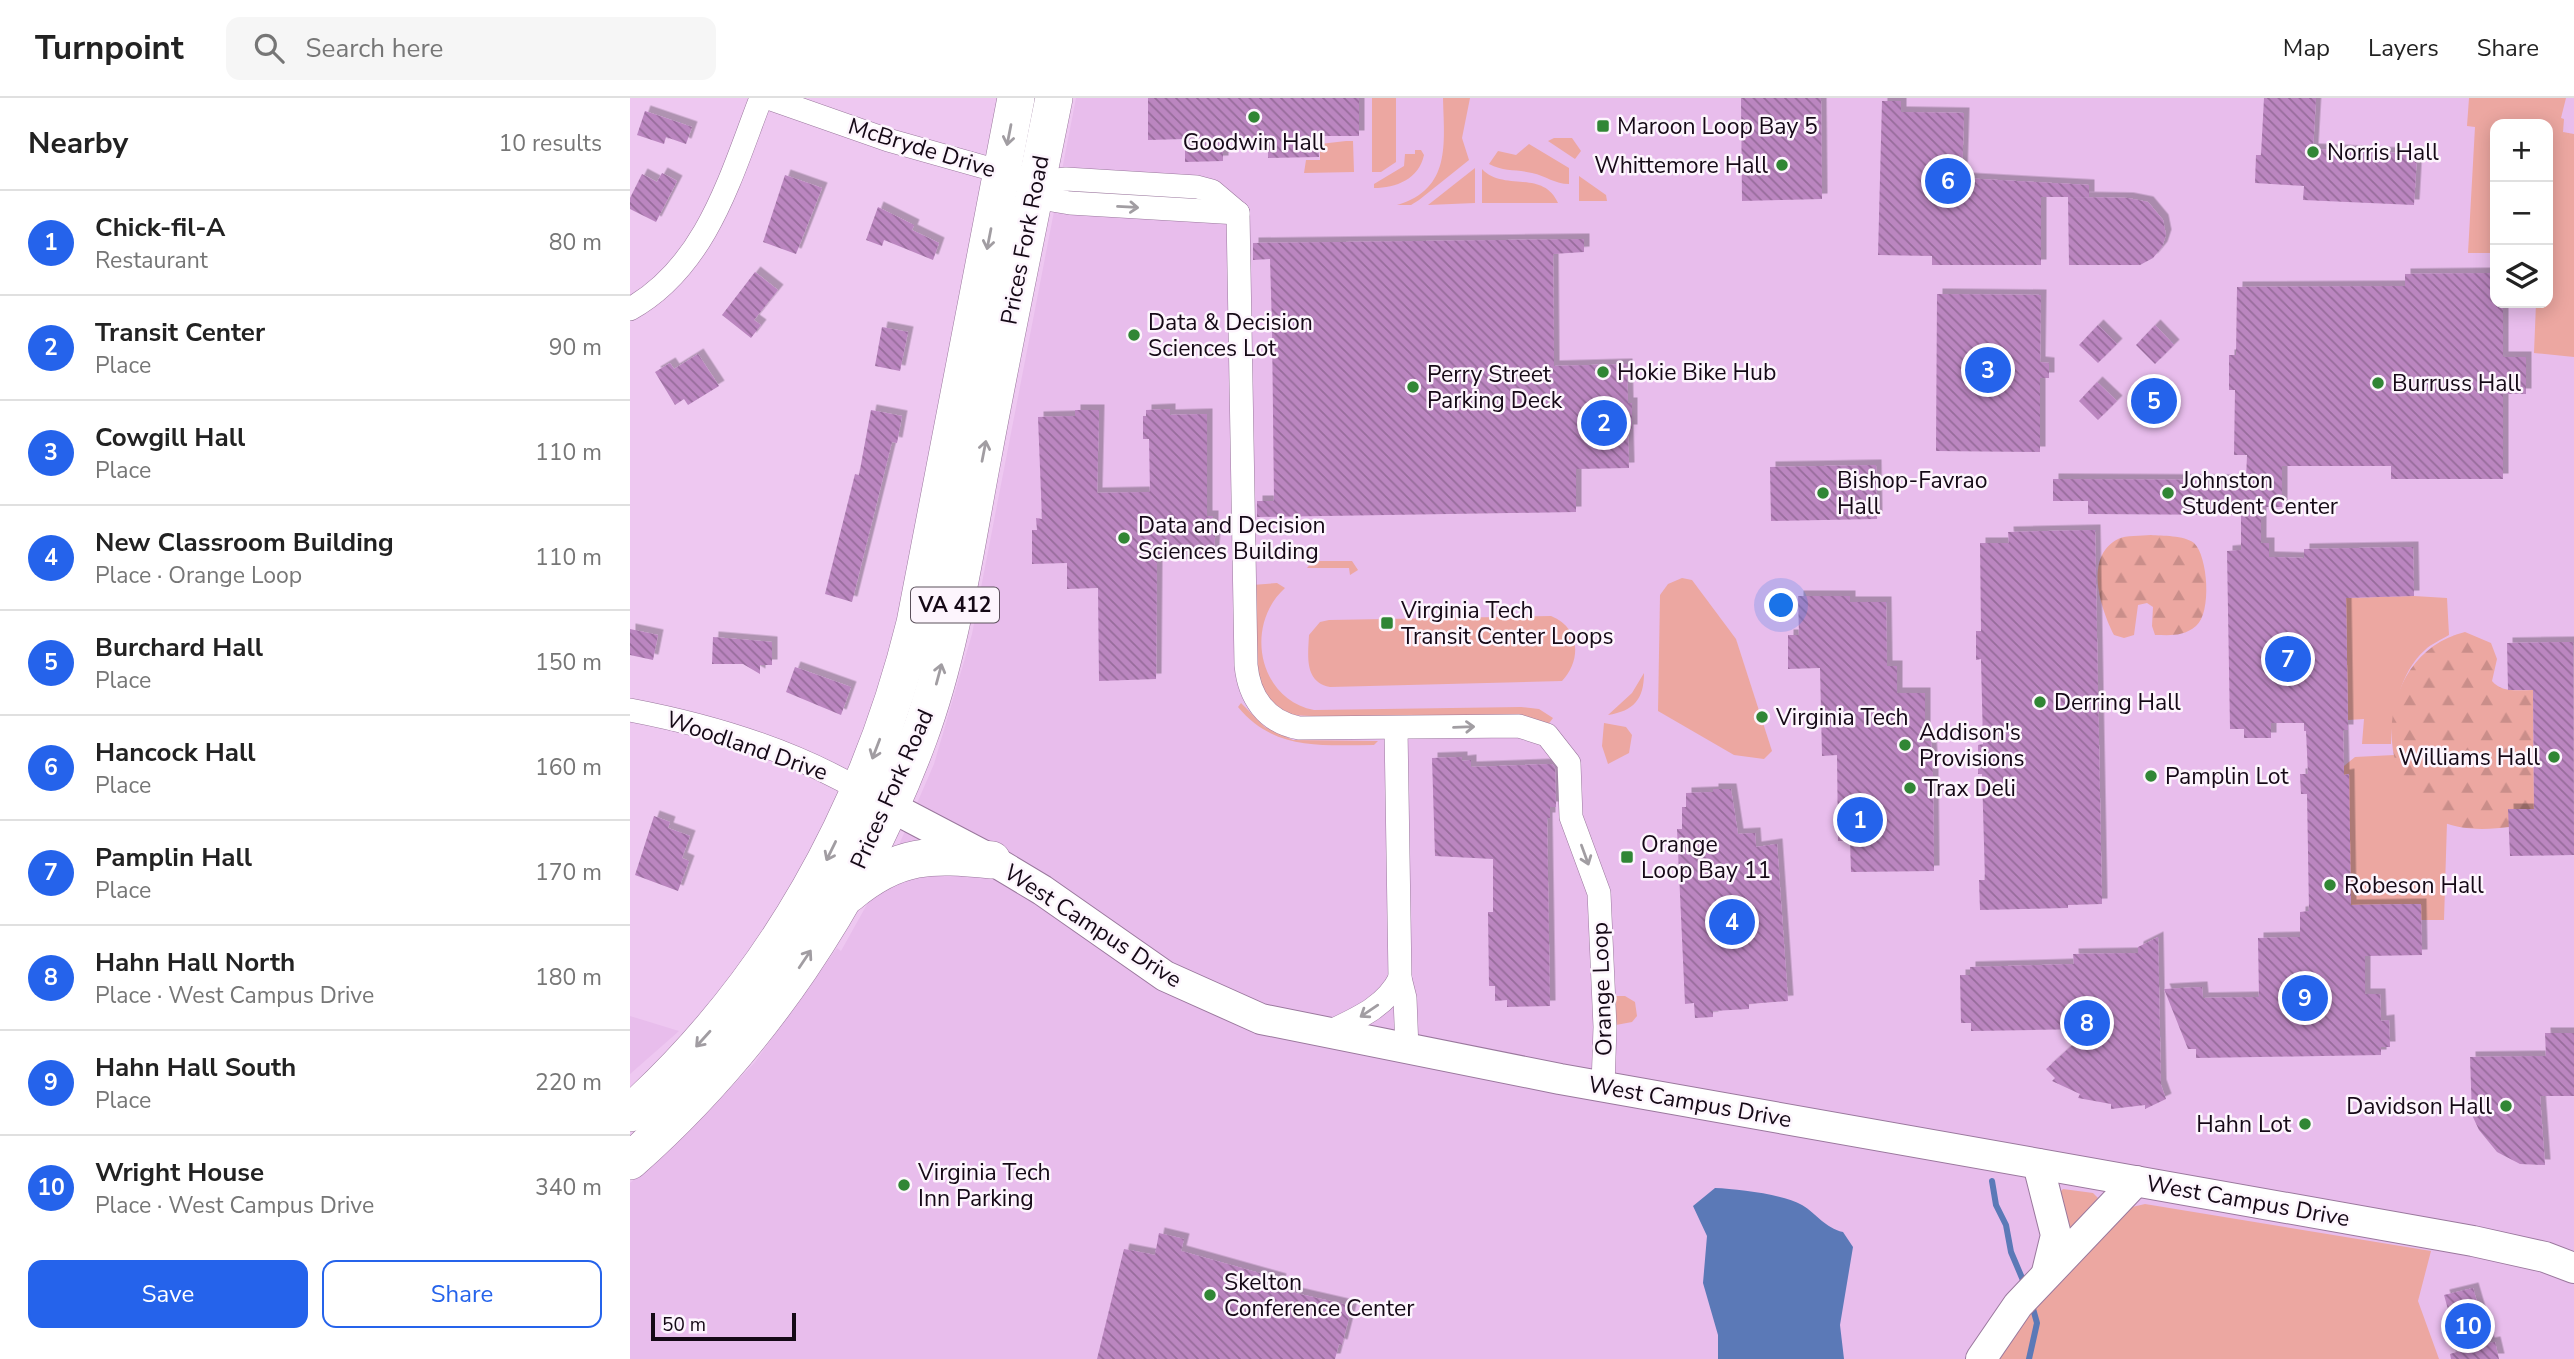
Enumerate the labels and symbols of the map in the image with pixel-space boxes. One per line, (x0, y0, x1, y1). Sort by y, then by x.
marker: Goodwin Hall (1246, 109, 1262, 125)
street label: McBryde Drive (845, 111, 999, 185)
place label: Maroon Loop Bay 5 (1617, 111, 1818, 142)
marker: Maroon Loop Bay 5 (1595, 118, 1611, 134)
one-way arrow (1002, 123, 1016, 146)
place label: Goodwin Hall (1183, 127, 1326, 158)
place label: Norris Hall (2327, 137, 2439, 168)
marker: Norris Hall (2305, 144, 2321, 160)
place label: Whittemore Hall (1594, 150, 1768, 181)
street label: Prices Fork Road (993, 153, 1057, 327)
pin: 6 (1925, 155, 1971, 207)
marker: Whittemore Hall (1774, 157, 1790, 173)
one-way arrow (1117, 200, 1140, 213)
one-way arrow (982, 227, 996, 250)
place label: Data & Decision Sciences Lot (1148, 307, 1313, 364)
marker: Data & Decision Sciences Lot (1126, 327, 1142, 343)
pin: 3 (1965, 344, 2011, 396)
place label: Hokie Bike Hub (1617, 357, 1776, 388)
place label: Perry Street Parking Deck (1427, 359, 1563, 416)
marker: Hokie Bike Hub (1595, 364, 1611, 380)
place label: Burruss Hall (2392, 368, 2521, 399)
pin: 5 (2131, 375, 2177, 427)
marker: Burruss Hall (2370, 375, 2386, 391)
marker: Perry Street Parking Deck (1405, 379, 1421, 395)
pin: 2 (1581, 397, 1627, 449)
one-way arrow (977, 440, 991, 463)
place label: Bishop-Favrao Hall (1837, 465, 1987, 522)
place label: Johnston Student Center (2181, 465, 2339, 522)
marker: Bishop-Favrao Hall (1815, 485, 1831, 501)
marker: Johnston Student Center (2160, 485, 2176, 501)
place label: Data and Decision Sciences Building (1138, 510, 1326, 567)
marker: Data and Decision Sciences Building (1116, 530, 1132, 546)
road number: VA 412 (911, 588, 999, 622)
your location (1764, 588, 1798, 622)
place label: Virginia Tech Transit Center Loops (1400, 595, 1614, 652)
marker: Virginia Tech Transit Center Loops (1379, 615, 1395, 631)
pin: 7 (2265, 633, 2311, 685)
one-way arrow (933, 663, 946, 686)
place label: Derring Hall (2054, 687, 2181, 718)
marker: Derring Hall (2032, 694, 2048, 710)
place label: Virginia Tech (1775, 702, 1909, 733)
street label: Woodland Drive (662, 704, 832, 788)
street label: Prices Fork Road (843, 704, 941, 874)
marker: Virginia Tech (1754, 709, 1770, 725)
place label: Addison's Provisions (1919, 717, 2025, 774)
one-way arrow (1452, 721, 1475, 734)
marker: Addison's Provisions (1897, 737, 1913, 753)
one-way arrow (869, 738, 881, 760)
place label: Williams Hall (2398, 742, 2540, 773)
marker: Williams Hall (2546, 749, 2562, 765)
place label: Pamplin Lot (2165, 761, 2289, 792)
marker: Pamplin Lot (2143, 768, 2159, 784)
place label: Trax Deli (1924, 773, 2016, 804)
marker: Trax Deli (1902, 780, 1918, 796)
pin: 1 (1837, 794, 1883, 846)
place label: Orange Loop Bay 11 (1641, 829, 1771, 886)
one-way arrow (824, 841, 837, 862)
one-way arrow (1580, 843, 1592, 865)
marker: Orange Loop Bay 11 (1619, 849, 1635, 865)
street label: West Campus Drive (998, 857, 1188, 995)
place label: Robeson Hall (2344, 870, 2484, 901)
marker: Robeson Hall (2322, 877, 2338, 893)
pin: 4 (1709, 896, 1755, 948)
street label: Orange Loop (1584, 921, 1620, 1057)
one-way arrow (798, 950, 812, 969)
pin: 9 (2282, 972, 2328, 1024)
pin: 8 (2064, 997, 2110, 1049)
one-way arrow (1360, 1003, 1379, 1018)
one-way arrow (695, 1030, 711, 1048)
street label: West Campus Drive (1586, 1069, 1794, 1135)
place label: Davidson Hall (2346, 1091, 2492, 1122)
marker: Davidson Hall (2498, 1098, 2514, 1114)
place label: Hahn Lot (2196, 1109, 2292, 1140)
marker: Hahn Lot (2297, 1116, 2313, 1132)
place label: Virginia Tech Inn Parking (917, 1157, 1051, 1214)
street label: West Campus Drive (2144, 1168, 2352, 1234)
marker: Virginia Tech Inn Parking (896, 1177, 912, 1193)
place label: Skelton Conference Center (1224, 1267, 1415, 1324)
marker: Skelton Conference Center (1202, 1287, 1218, 1303)
pin: 10 (2445, 1300, 2491, 1352)
scale bar (651, 1310, 796, 1342)

